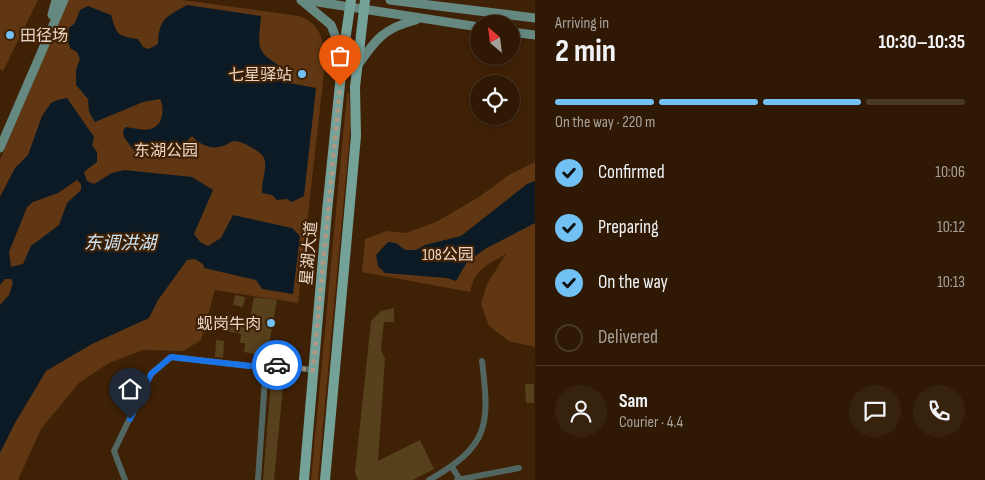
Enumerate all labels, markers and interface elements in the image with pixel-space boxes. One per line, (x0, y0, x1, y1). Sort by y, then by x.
text: Arriving in (555, 14, 609, 33)
north arrow (470, 15, 520, 65)
map controls (470, 15, 520, 125)
place label: 田径场 (20, 27, 68, 46)
marker: 田径场 (4, 29, 16, 41)
text: 10:30–10:35 (879, 31, 965, 54)
text: 2 min (555, 32, 616, 71)
pin (319, 35, 361, 86)
icon: bag (326, 42, 354, 70)
place label: 七星驿站 (228, 66, 292, 85)
marker: 七星驿站 (296, 68, 308, 80)
button: locate (470, 75, 520, 125)
text: On the way · 220 m (555, 113, 655, 132)
park label: 东湖公园 (134, 142, 198, 161)
icon: check (555, 159, 583, 187)
text: Confirmed (598, 161, 665, 184)
text: 10:06 (935, 163, 965, 182)
icon: check (555, 214, 583, 242)
text: Preparing (598, 216, 659, 239)
text: 10:12 (937, 218, 965, 237)
street label: 星湖大道 (297, 220, 322, 286)
water label: 东调洪湖 (84, 233, 159, 254)
park label: 108公园 (422, 246, 474, 265)
icon: check (555, 269, 583, 297)
text: On the way (598, 271, 668, 294)
text: 10:13 (937, 273, 965, 292)
place label: 蚬岗牛肉 (197, 315, 261, 334)
marker: 蚬岗牛肉 (265, 317, 277, 329)
text: Delivered (598, 326, 658, 349)
courier (252, 340, 302, 390)
icon: car (263, 351, 291, 379)
pin (109, 368, 151, 419)
icon: home (116, 375, 144, 403)
button: person (555, 385, 607, 437)
button: chat (849, 385, 901, 437)
button: phone (913, 385, 965, 437)
text: Sam (619, 390, 648, 413)
text: Courier · 4.4 (619, 413, 683, 432)

